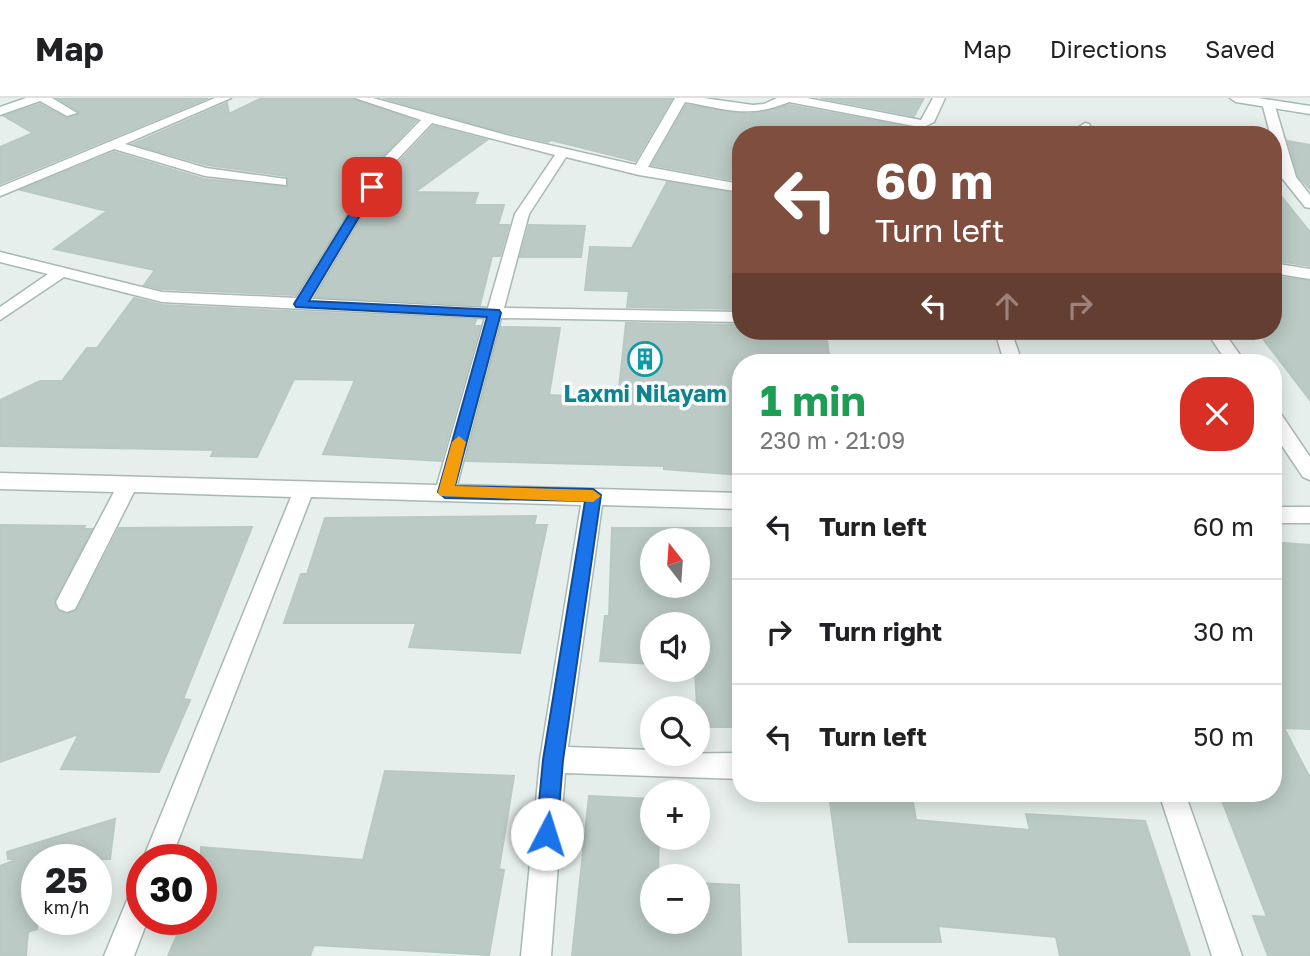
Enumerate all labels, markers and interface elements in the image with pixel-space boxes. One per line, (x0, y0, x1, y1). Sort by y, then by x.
text: Map (35, 29, 104, 68)
text: Map (963, 34, 1012, 63)
text: Directions (1050, 34, 1167, 63)
text: Saved (1205, 34, 1275, 63)
text: 60 m (875, 151, 993, 210)
icon: left (760, 154, 851, 245)
pin (342, 157, 402, 217)
icon: arrive (353, 168, 391, 206)
text: Turn left (875, 211, 1004, 249)
icon: left (915, 287, 953, 325)
icon: ahead (988, 287, 1026, 325)
icon: right (1061, 287, 1099, 325)
building icon: Laxmi Nilayam (626, 340, 664, 378)
text: 1 min (760, 375, 866, 425)
button: close (1180, 377, 1254, 451)
place label: Laxmi Nilayam (563, 379, 727, 407)
text: 230 m · 21:09 (760, 426, 905, 454)
icon: left (760, 508, 798, 546)
text: Turn left (819, 511, 927, 542)
text: 60 m (1193, 511, 1254, 542)
north arrow (640, 528, 710, 598)
map controls (640, 528, 710, 934)
button: sound (640, 612, 710, 682)
icon: right (760, 613, 798, 651)
text: Turn right (819, 616, 942, 647)
text: 30 m (1193, 616, 1254, 647)
button: search (640, 696, 710, 766)
icon: left (760, 718, 798, 756)
text: Turn left (819, 721, 927, 752)
text: 50 m (1193, 721, 1254, 752)
button: + (640, 780, 710, 850)
position arrow (510, 797, 584, 871)
speed limit sign: 30 (126, 844, 217, 935)
text: 25 (45, 859, 88, 901)
button: − (640, 864, 710, 934)
text: km/h (44, 896, 89, 918)

